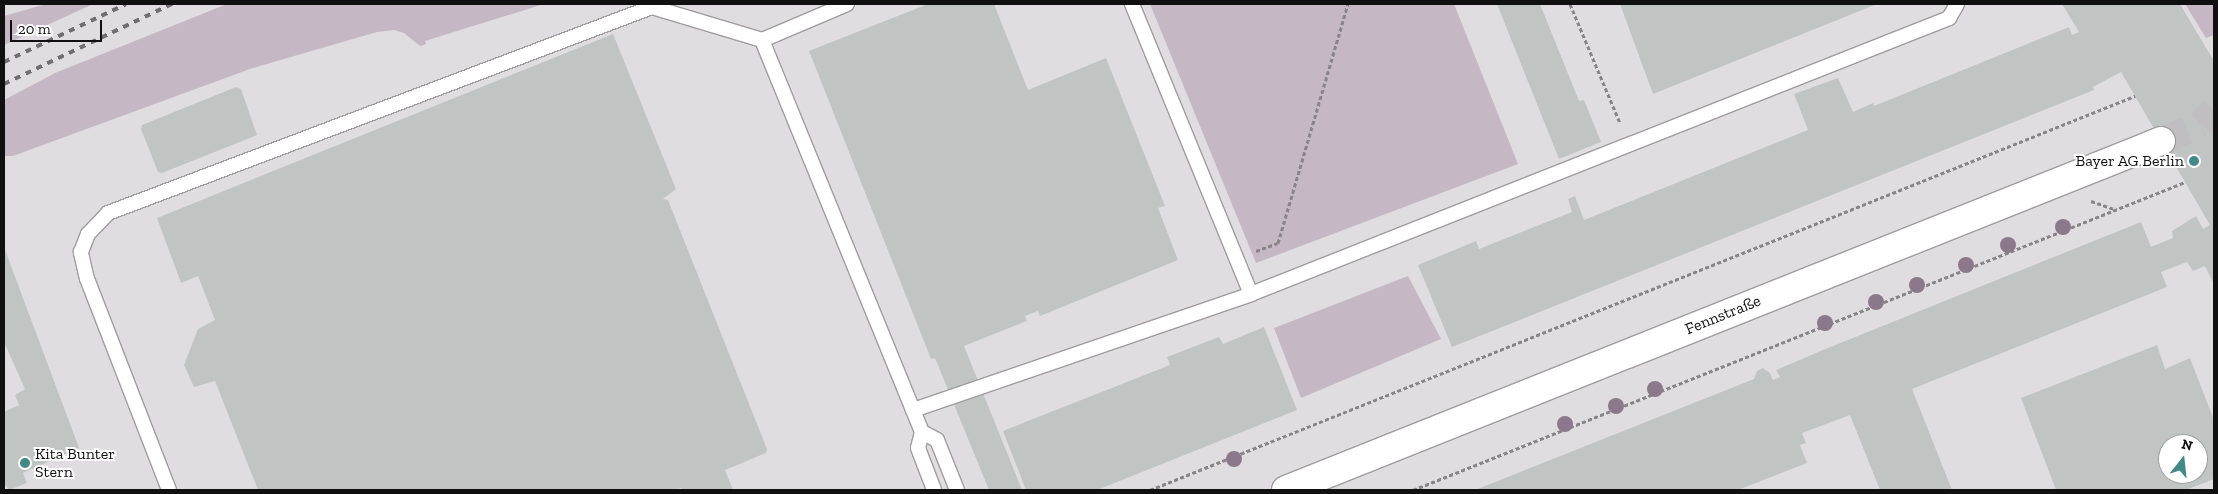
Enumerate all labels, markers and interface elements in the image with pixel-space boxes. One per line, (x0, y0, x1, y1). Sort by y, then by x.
scale bar (12, 10, 105, 42)
text: 20 m (18, 20, 51, 38)
place label: Bayer AG Berlin (2075, 151, 2184, 171)
marker: Bayer AG Berlin (2188, 155, 2200, 167)
street label: Fennstraße (1682, 291, 1764, 339)
north arrow (2158, 434, 2208, 484)
text: N (2180, 435, 2194, 455)
place label: Kita Bunter Stern (35, 444, 115, 482)
marker: Kita Bunter Stern (19, 457, 31, 469)

